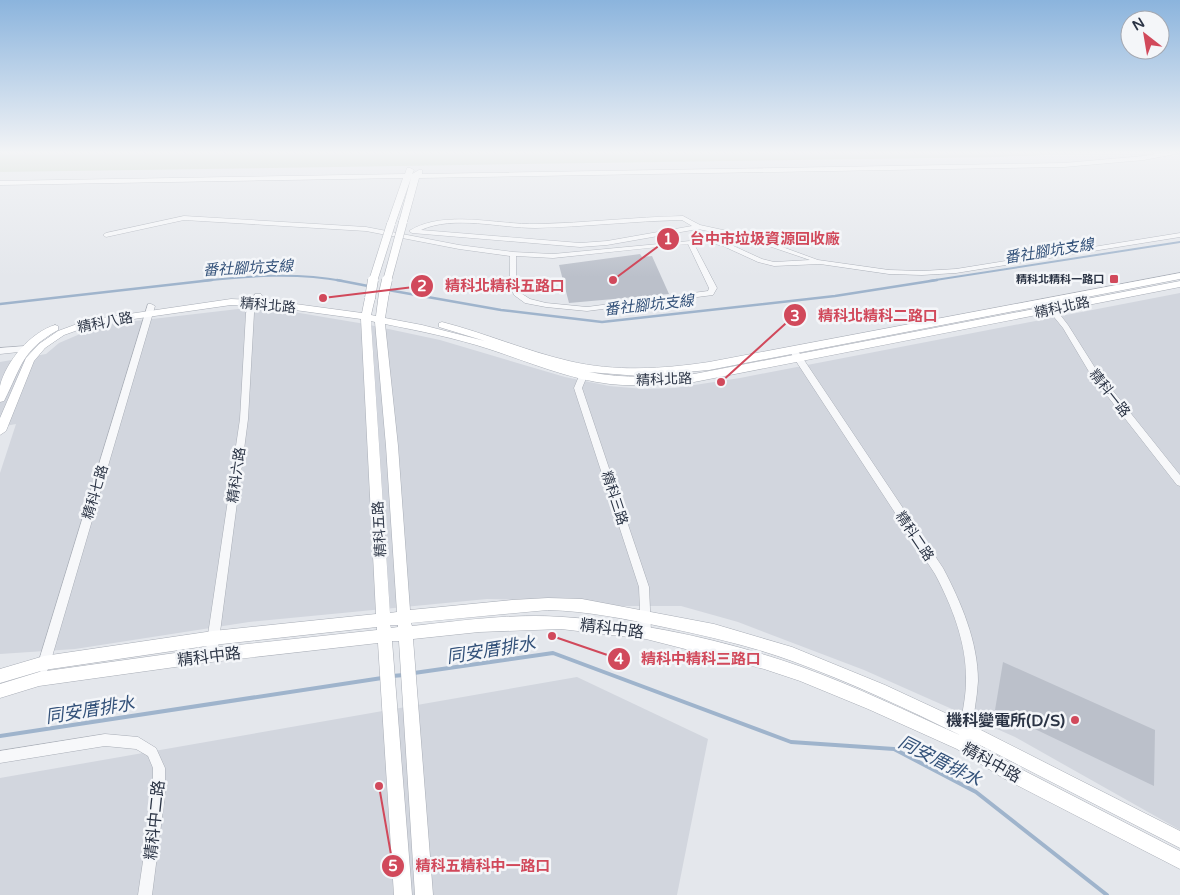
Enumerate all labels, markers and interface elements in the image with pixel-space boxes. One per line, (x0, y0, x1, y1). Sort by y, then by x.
north arrow (1120, 10, 1170, 60)
text: N (1129, 14, 1148, 34)
callout: 台中市垃圾資源回收廠 (655, 224, 850, 254)
text: 1 (663, 230, 673, 248)
text: 台中市垃圾資源回收廠 (690, 230, 840, 248)
water label: 番社腳坑支線 (1003, 235, 1097, 267)
water label: 番社腳坑支線 (203, 257, 295, 279)
callout: 精科北精科五路口 (410, 271, 575, 301)
place label: 精科北精科一路口 (1016, 273, 1104, 286)
marker: 精科北精科一路口 (1108, 273, 1120, 285)
text: 2 (417, 277, 427, 295)
text: 精科北精科五路口 (445, 277, 565, 295)
water label: 番社腳坑支線 (603, 291, 697, 319)
street label: 精科北路 (1033, 293, 1091, 322)
street label: 精科北路 (239, 295, 297, 316)
callout: 精科北精科二路口 (783, 300, 948, 330)
text: 3 (790, 307, 800, 325)
text: 精科北精科二路口 (818, 307, 938, 325)
street label: 精科八路 (76, 309, 134, 336)
street label: 精科一路 (1086, 366, 1134, 421)
street label: 精科北路 (636, 370, 692, 389)
street label: 精科六路 (224, 446, 249, 504)
street label: 精科七路 (79, 463, 112, 521)
street label: 精科三路 (598, 469, 631, 527)
street label: 精科五路 (370, 501, 389, 557)
street label: 精科二路 (892, 508, 937, 564)
street label: 精科中路 (579, 615, 645, 643)
water label: 同安厝排水 (445, 632, 538, 668)
street label: 精科中路 (176, 643, 242, 671)
callout: 精科中精科三路口 (606, 644, 771, 674)
text: 4 (614, 650, 624, 668)
text: 精科中精科三路口 (641, 650, 761, 668)
water label: 同安厝排水 (44, 692, 137, 728)
place label: 機科變電所(D/S) (946, 711, 1065, 731)
marker: 機科變電所(D/S) (1069, 714, 1081, 726)
water label: 同安厝排水 (895, 731, 986, 792)
street label: 精科中路 (959, 739, 1024, 787)
street label: 精科中二路 (141, 779, 169, 861)
callout: 精科五精科中一路口 (381, 851, 561, 881)
text: 5 (388, 857, 398, 875)
text: 精科五精科中一路口 (415, 857, 551, 875)

